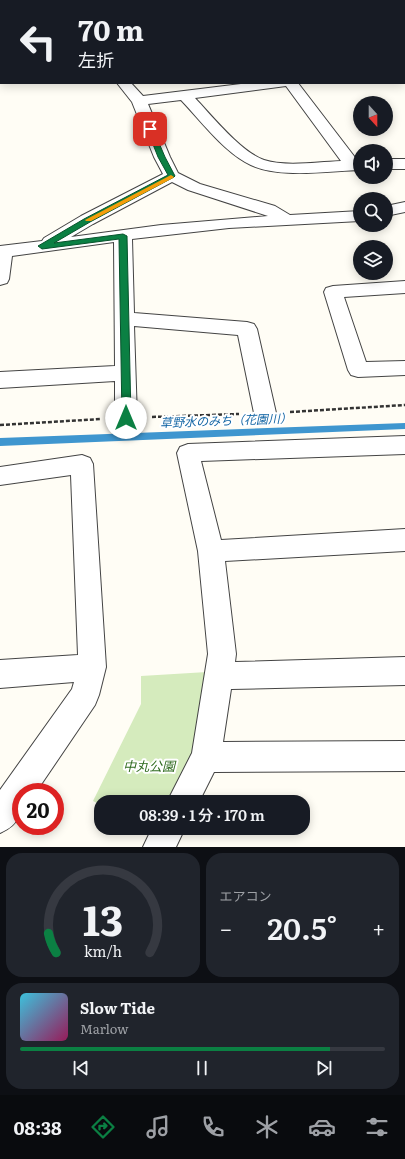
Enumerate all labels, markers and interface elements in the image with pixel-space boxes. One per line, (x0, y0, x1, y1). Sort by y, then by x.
text: 70 m (78, 8, 144, 50)
icon: left (12, 16, 64, 68)
text: 左折 (78, 46, 114, 73)
north arrow (353, 96, 393, 136)
map controls (353, 96, 393, 280)
pin (133, 112, 167, 146)
icon: arrive (139, 118, 161, 140)
button: sound (353, 144, 393, 184)
button: search (353, 192, 393, 232)
button: layers (353, 240, 393, 280)
position arrow (105, 397, 147, 439)
water label: 草野水のみち（花園川） (160, 409, 292, 431)
park label: 中丸公園 (123, 756, 177, 775)
speed limit sign: 20 (12, 783, 64, 835)
text: 08:39 · 1 分 · 170 m (139, 803, 265, 826)
text: エアコン (220, 886, 272, 905)
text: 13 (83, 887, 123, 949)
text: 20.5° (267, 905, 337, 949)
text: − (220, 911, 232, 944)
text: + (372, 911, 385, 944)
text: km/h (84, 940, 122, 961)
text: Slow Tide (80, 996, 155, 1019)
text: Marlow (80, 1019, 128, 1038)
icon: previous (70, 1057, 92, 1079)
icon: pause (191, 1057, 213, 1079)
icon: next (313, 1057, 335, 1079)
icon: directions (89, 1113, 117, 1141)
icon: music (144, 1113, 172, 1141)
icon: phone (199, 1113, 227, 1141)
icon: climate (253, 1113, 281, 1141)
icon: car (308, 1113, 336, 1141)
icon: filters (363, 1113, 391, 1141)
text: 08:38 (13, 1114, 62, 1141)

